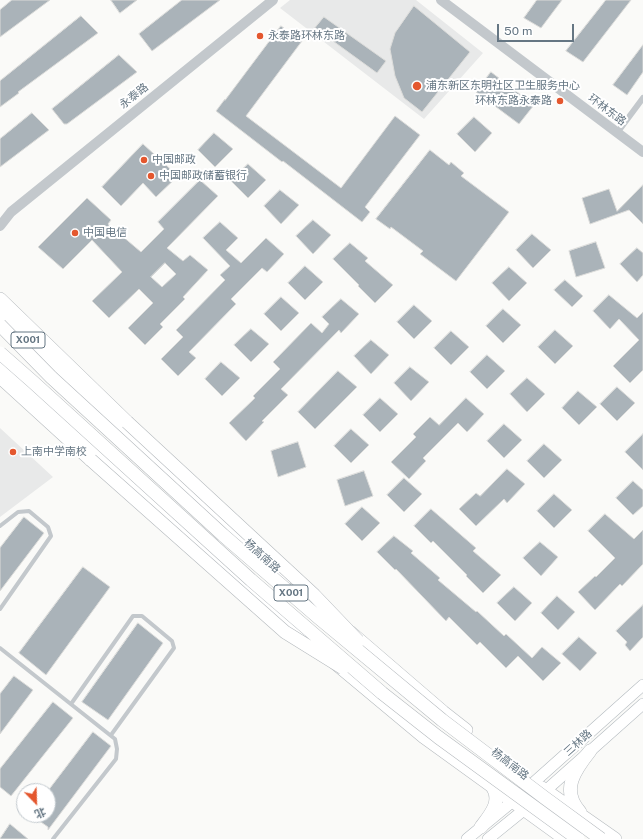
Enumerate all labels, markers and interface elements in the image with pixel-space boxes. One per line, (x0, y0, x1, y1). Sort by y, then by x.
scale bar (499, 16, 576, 42)
text: 50 m (504, 24, 532, 38)
place label: 永泰路环林东路 (268, 29, 345, 43)
marker: 永泰路环林东路 (255, 31, 265, 41)
place label: 浦东新区东明社区卫生服务中心 (426, 79, 580, 93)
street label: 永泰路 (117, 80, 151, 112)
marker: 浦东新区东明社区卫生服务中心 (411, 80, 423, 92)
street label: 环林东路 (585, 91, 629, 129)
place label: 环林东路永泰路 (475, 94, 552, 108)
marker: 环林东路永泰路 (555, 96, 565, 106)
place label: 中国邮政 (152, 153, 196, 167)
marker: 中国邮政 (139, 155, 149, 165)
place label: 中国邮政储蓄银行 (159, 169, 247, 183)
marker: 中国邮政储蓄银行 (146, 171, 156, 181)
place label: 中国电信 (83, 226, 127, 240)
marker: 中国电信 (70, 228, 80, 238)
road number: X001 (11, 332, 45, 348)
place label: 上南中学南校 (21, 445, 87, 459)
marker: 上南中学南校 (8, 447, 18, 457)
street label: 杨高南路 (241, 536, 283, 576)
road number: X001 (274, 585, 308, 601)
street label: 三林路 (561, 727, 595, 759)
street label: 杨高南路 (489, 745, 531, 783)
north arrow (16, 783, 56, 823)
text: 北 (33, 805, 48, 821)

